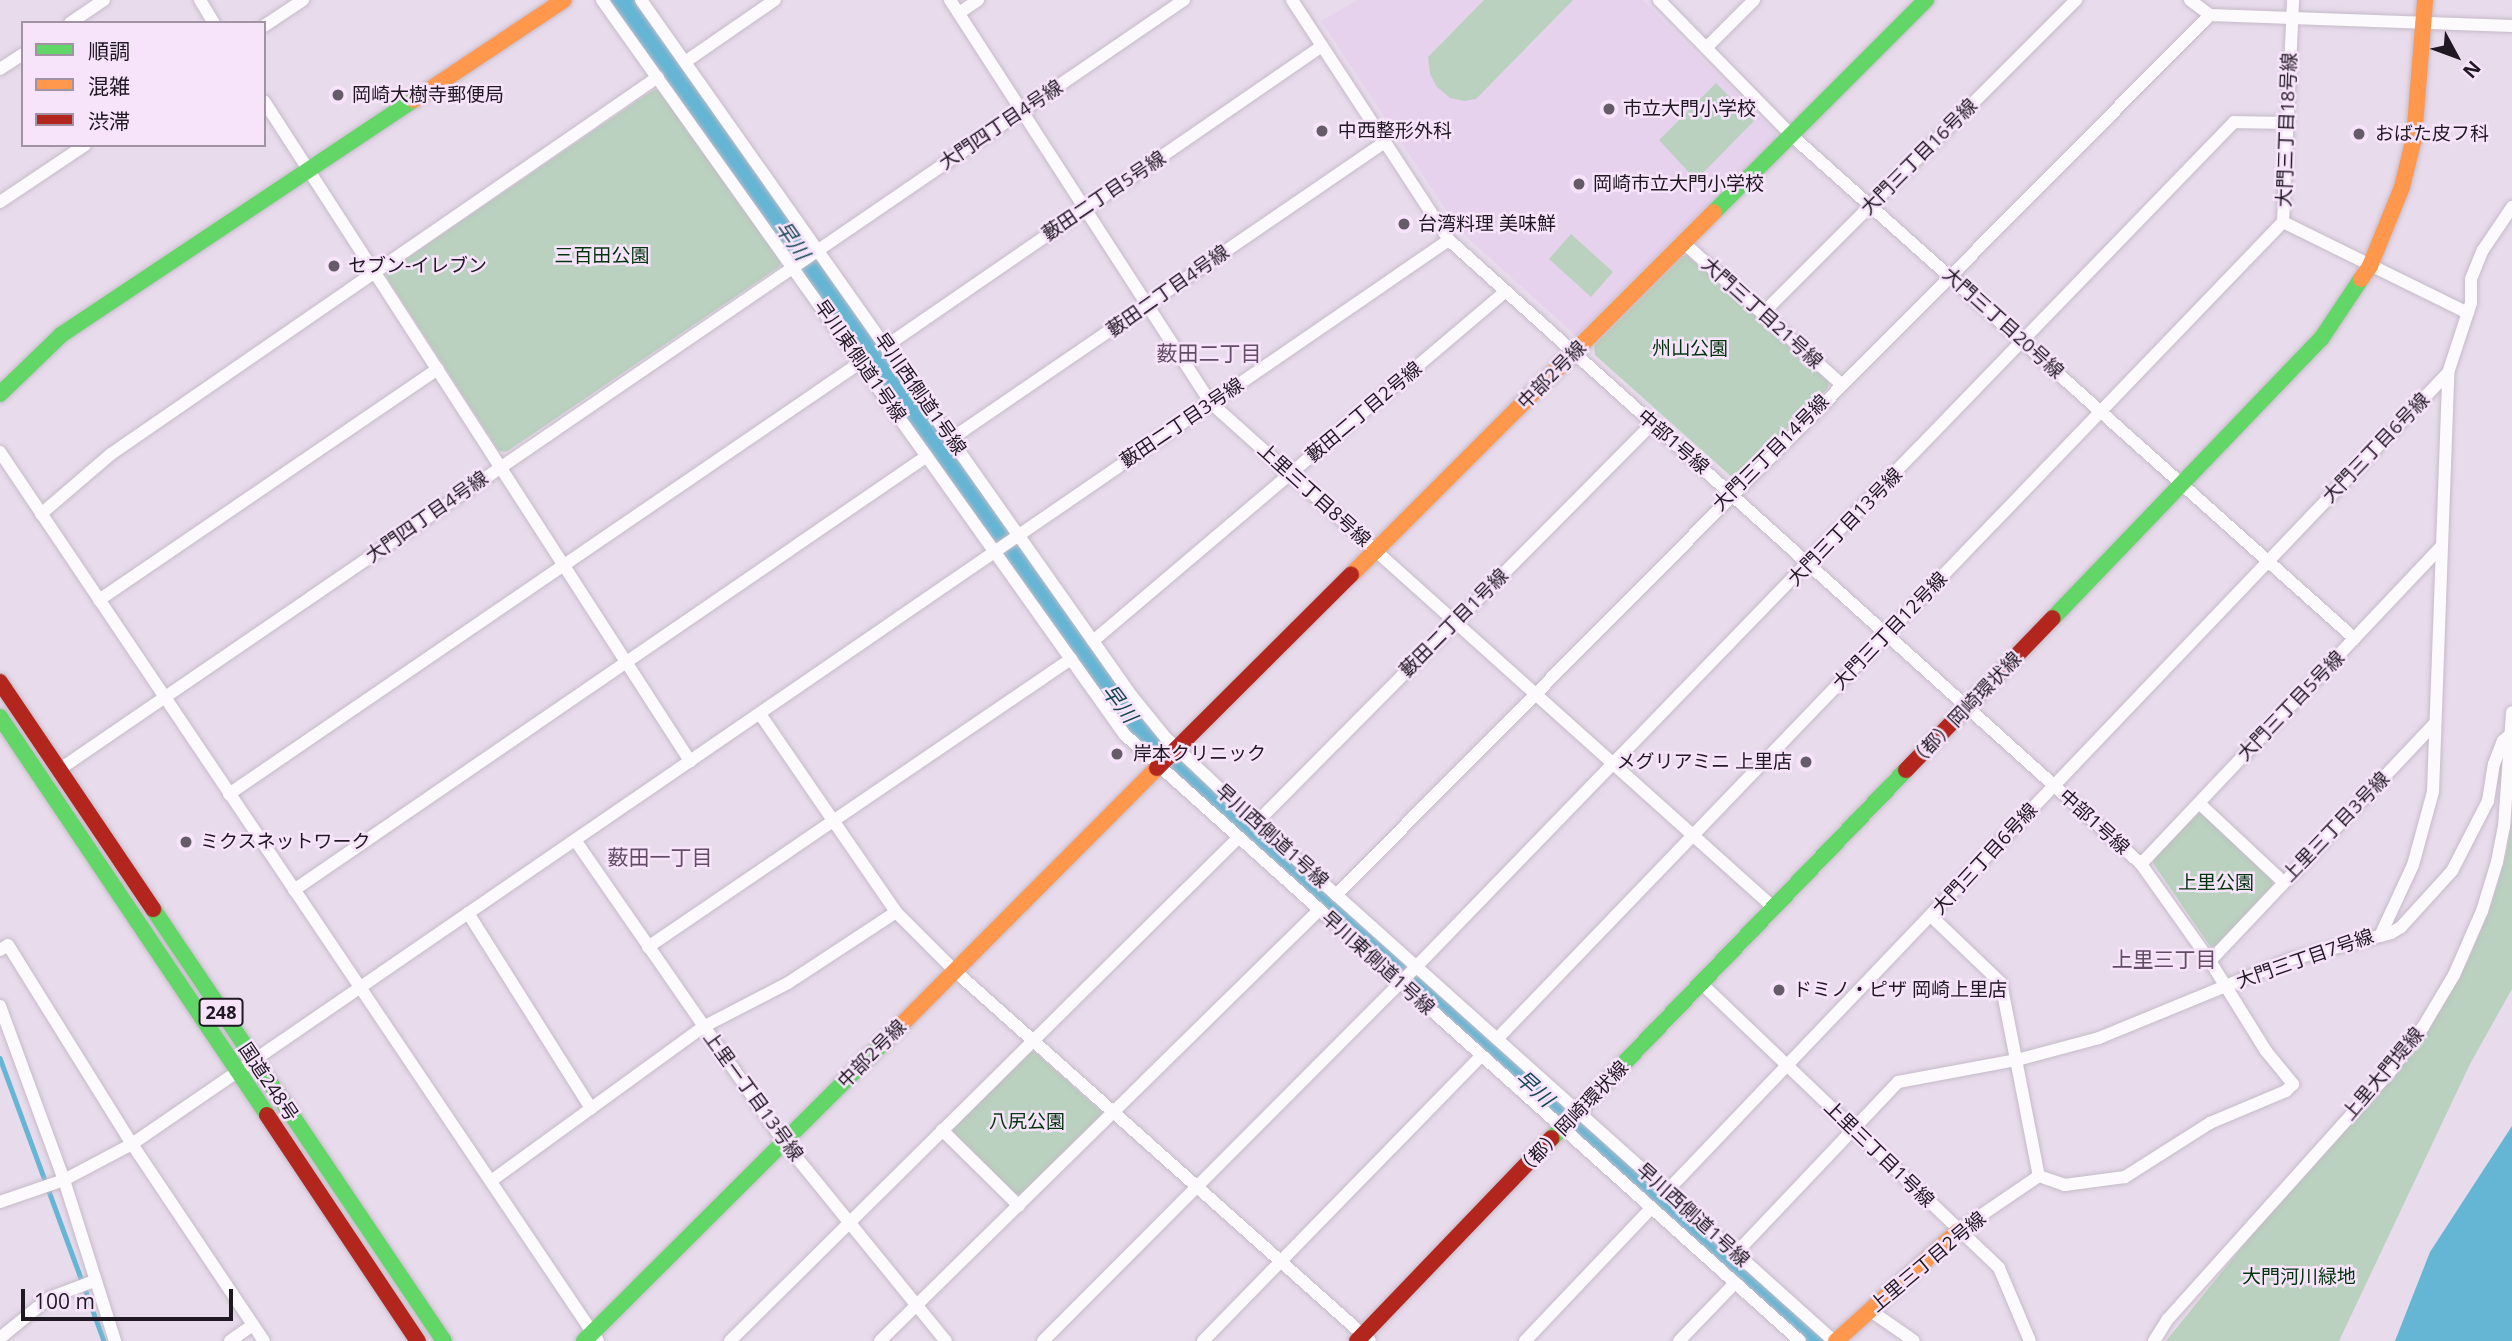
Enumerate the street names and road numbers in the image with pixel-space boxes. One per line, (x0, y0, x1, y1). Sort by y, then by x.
street label: 大門三丁目18号線 (2273, 52, 2301, 208)
street label: 大門四丁目4号線 (935, 75, 1067, 175)
street label: 大門三丁目16号線 (1856, 94, 1982, 220)
street label: 藪田二丁目5号線 (1038, 146, 1170, 246)
street label: 藪田二丁目4号線 (1103, 240, 1233, 342)
street label: 大門三丁目21号線 (1697, 253, 1827, 373)
street label: 大門三丁目20号線 (1938, 263, 2068, 383)
street label: 早川東側道1号線 (809, 296, 911, 426)
street label: 早川西側道1号線 (869, 329, 971, 459)
street label: 中部2号線 (1513, 336, 1591, 414)
street label: 藪田二丁目2号線 (1302, 357, 1426, 467)
street label: 藪田二丁目3号線 (1116, 373, 1248, 473)
street label: 大門三丁目6号線 (2318, 388, 2434, 508)
street label: 大門三丁目14号線 (1708, 390, 1834, 516)
street label: 中部1号線 (1633, 405, 1713, 479)
street label: 上里三丁目8号線 (1253, 438, 1375, 552)
street label: 大門三丁目13号線 (1783, 463, 1907, 591)
street label: 大門四丁目4号線 (362, 466, 492, 568)
street label: 藪田二丁目1号線 (1395, 564, 1513, 682)
street label: 大門三丁目12号線 (1828, 567, 1952, 695)
street label: 大門三丁目5号線 (2233, 646, 2349, 766)
street label: （都）岡崎環状線 (1904, 647, 2026, 773)
street label: 上里三丁目3号線 (2278, 767, 2394, 887)
street label: 早川西側道1号線 (1211, 779, 1333, 893)
street label: 中部1号線 (2054, 784, 2134, 860)
street label: 大門三丁目6号線 (1928, 799, 2042, 919)
street label: 早川東側道1号線 (1317, 906, 1439, 1020)
street label: 大門三丁目7号線 (2233, 925, 2377, 993)
road number: 248 (198, 998, 244, 1027)
street label: 中部2号線 (833, 1015, 911, 1093)
street label: 上里大門堤線 (2338, 1023, 2428, 1125)
street label: 上里一丁目13号線 (698, 1027, 808, 1165)
street label: 国道248号 (233, 1038, 303, 1126)
street label: （都）岡崎環状線 (1511, 1056, 1633, 1182)
street label: 上里三丁目1号線 (1819, 1096, 1939, 1212)
street label: 早川西側道1号線 (1632, 1158, 1754, 1272)
street label: 上里三丁目2号線 (1866, 1207, 1990, 1317)

